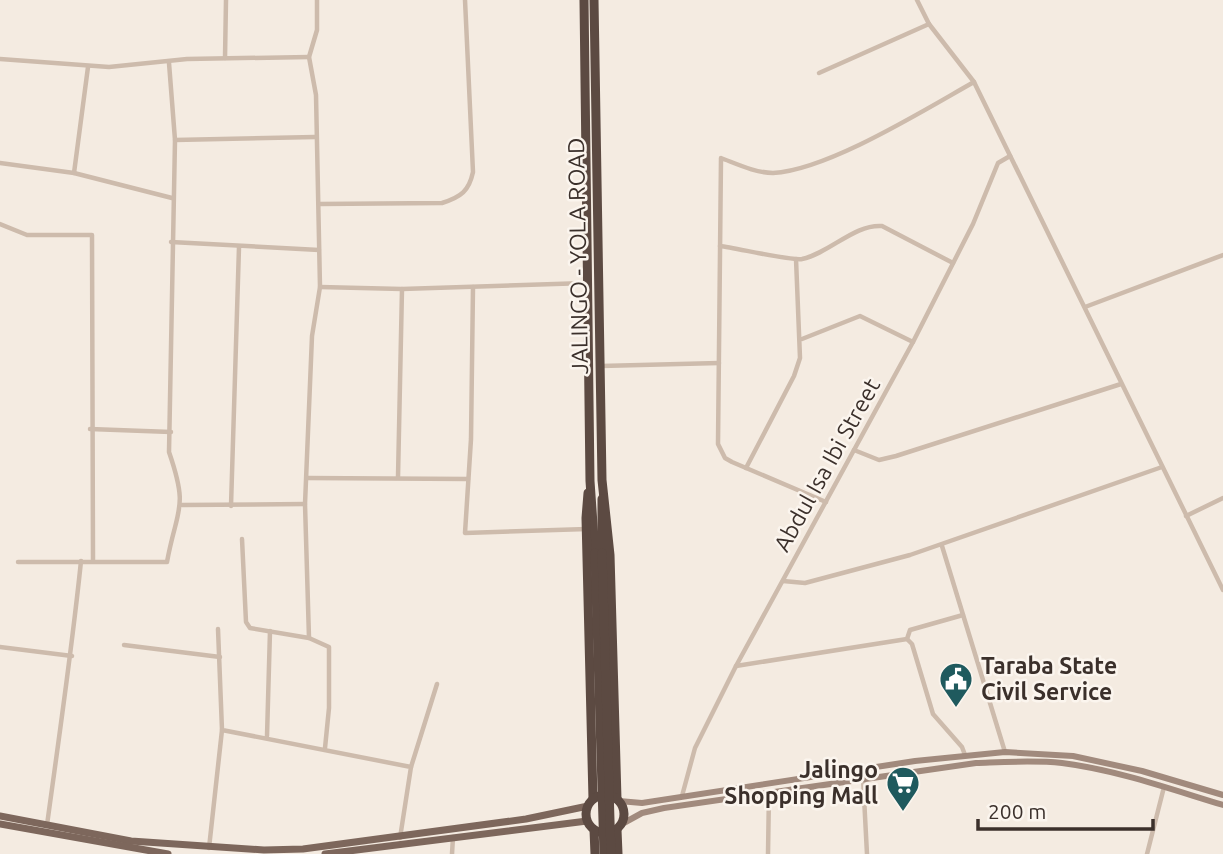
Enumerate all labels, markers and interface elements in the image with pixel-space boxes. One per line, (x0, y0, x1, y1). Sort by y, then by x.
street label: JALINGO - YOLA ROAD (563, 137, 592, 375)
street label: Abdul Isa Ibi Street (769, 374, 884, 556)
place label: Taraba State Civil Service (981, 653, 1117, 704)
public building icon: Taraba State Civil Service (937, 660, 975, 709)
place label: Jalingo Shopping Mall (724, 757, 878, 808)
supermarket icon: Jalingo Shopping Mall (884, 764, 922, 813)
scale bar (978, 788, 1153, 832)
text: 200 m (988, 799, 1046, 823)

